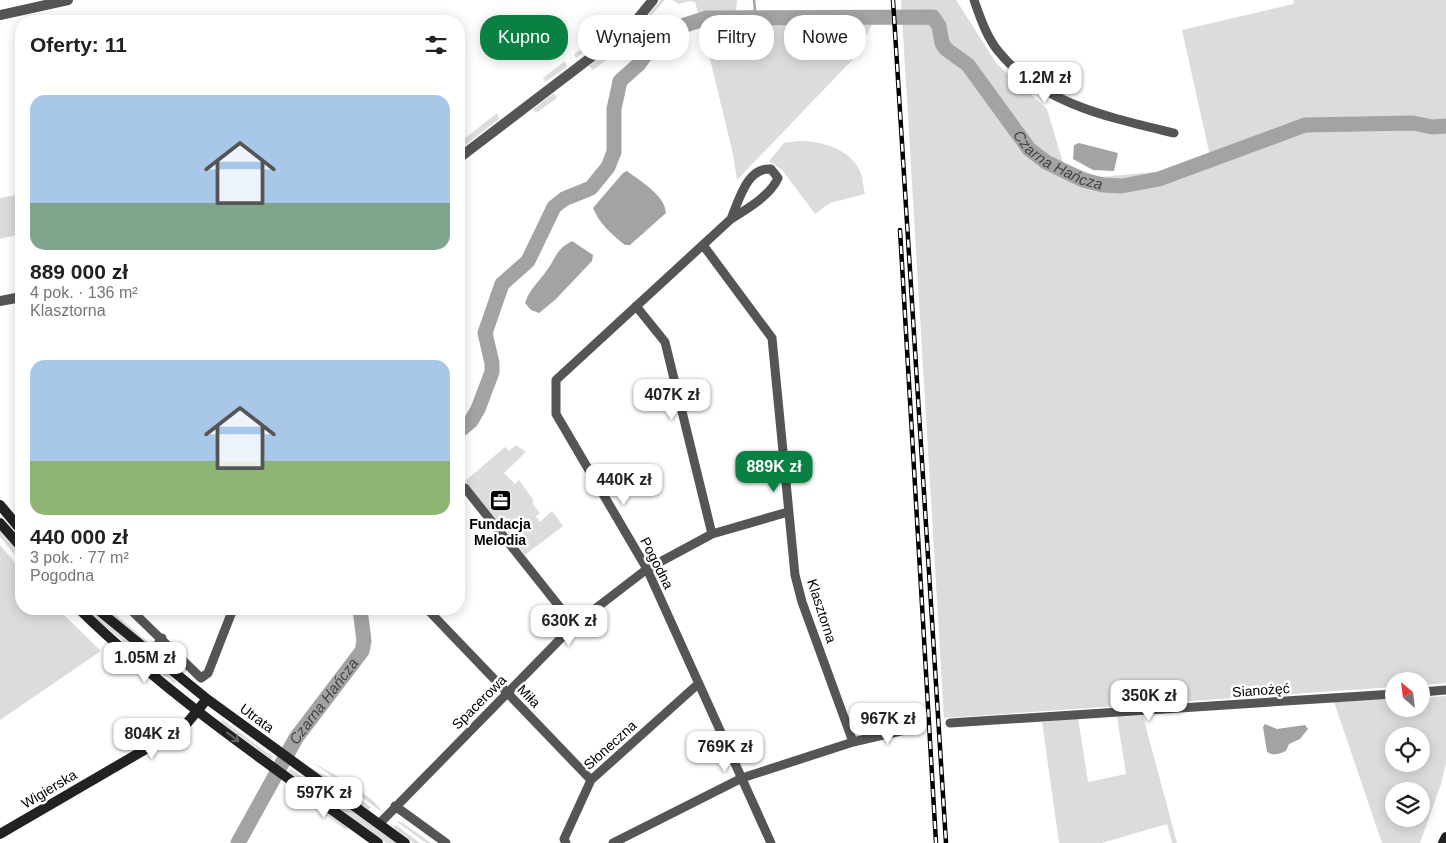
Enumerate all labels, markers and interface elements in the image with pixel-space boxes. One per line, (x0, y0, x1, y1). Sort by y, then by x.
chip: Kupno (480, 15, 568, 60)
chip: Wynajem (578, 15, 689, 60)
chip: Filtry (699, 15, 774, 60)
chip: Nowe (784, 15, 866, 60)
icon: filters (422, 31, 450, 59)
text: Oferty: 11 (30, 33, 127, 56)
pin: 1.2M zł (999, 62, 1091, 104)
text: 1.2M zł (1019, 69, 1071, 86)
water label: Czarna Hańcza (1010, 127, 1104, 193)
icon: home (195, 128, 285, 218)
text: 889 000 zł (30, 260, 128, 283)
text: 4 pok. · 136 m² (30, 284, 138, 301)
text: Klasztorna (30, 302, 106, 319)
pin: 407K zł (626, 378, 718, 421)
text: 407K zł (644, 386, 700, 403)
icon: home (195, 393, 285, 483)
pin: 889K zł (728, 450, 820, 493)
text: 889K zł (746, 458, 802, 475)
pin: 440K zł (578, 464, 670, 506)
text: 440K zł (596, 471, 652, 488)
office icon: Fundacja Melodia (488, 489, 512, 513)
place label: Fundacja Melodia (469, 516, 531, 548)
text: 440 000 zł (30, 525, 128, 548)
street label: Pogodna (637, 534, 677, 592)
text: 3 pok. · 77 m² (30, 549, 129, 566)
text: Pogodna (30, 567, 94, 584)
street label: Klasztorna (804, 577, 840, 645)
pin: 630K zł (523, 604, 615, 647)
text: 630K zł (541, 612, 597, 629)
pin: 1.05M zł (93, 642, 197, 684)
text: 1.05M zł (114, 649, 176, 666)
water label: Czarna Hańcza (285, 655, 361, 747)
street label: Spacerowa (449, 671, 510, 732)
north arrow (1385, 672, 1430, 718)
map controls (1385, 672, 1430, 827)
pin: 350K zł (1103, 680, 1195, 722)
street label: Sianożęć (1232, 680, 1290, 700)
street label: Miła (514, 681, 544, 711)
text: 350K zł (1121, 687, 1177, 704)
street label: Utrata (237, 700, 277, 736)
pin: 967K zł (842, 702, 934, 745)
text: 967K zł (860, 710, 916, 727)
street label: Słoneczna (580, 717, 640, 773)
pin: 804K zł (106, 718, 198, 760)
text: 804K zł (124, 725, 180, 742)
button: locate (1385, 727, 1430, 772)
pin: 769K zł (679, 730, 771, 773)
one-way arrow (226, 732, 240, 742)
text: 769K zł (697, 738, 753, 755)
street label: Wigierska (19, 766, 80, 812)
pin: 597K zł (278, 776, 370, 819)
button: layers (1385, 782, 1430, 827)
text: 597K zł (296, 784, 352, 801)

